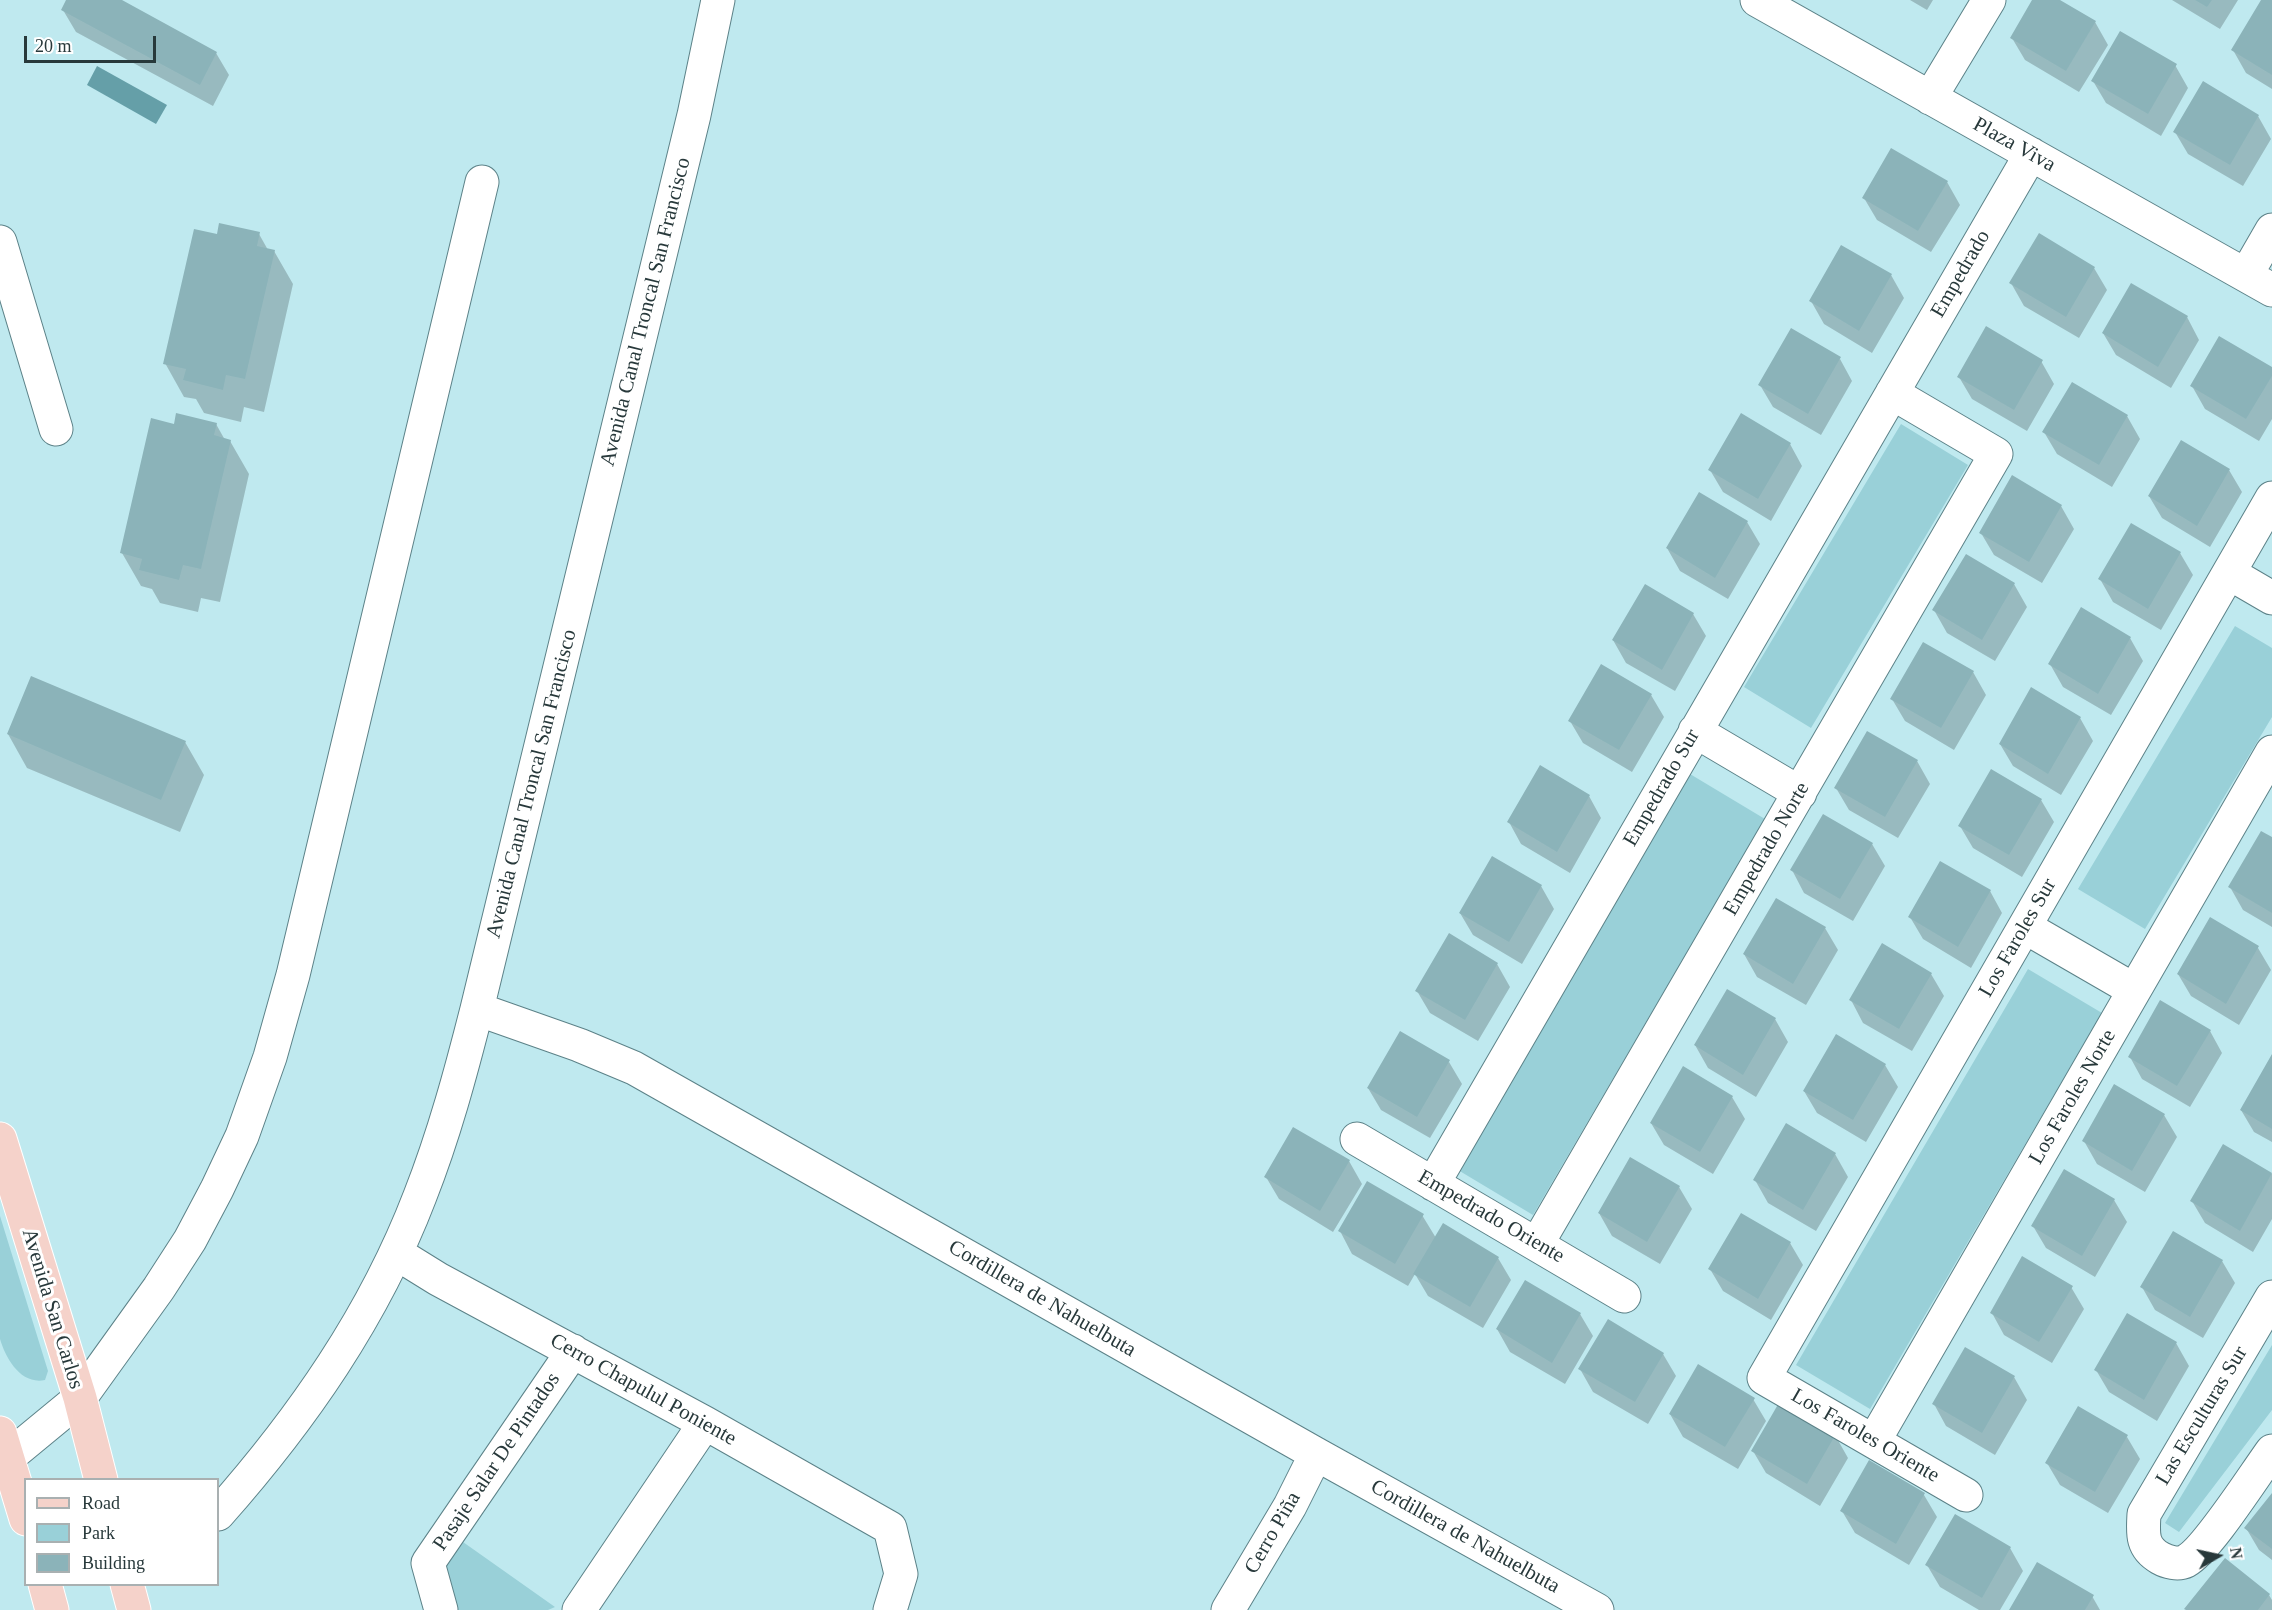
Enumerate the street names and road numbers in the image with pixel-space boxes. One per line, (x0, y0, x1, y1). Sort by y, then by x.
street label: Plaza Viva (1968, 112, 2060, 178)
street label: Avenida Canal Troncal San Francisco (595, 155, 697, 469)
street label: Empedrado (1926, 226, 1996, 322)
street label: Avenida Canal Troncal San Francisco (481, 627, 583, 941)
street label: Empedrado Sur (1618, 725, 1706, 851)
street label: Empedrado Norte (1719, 778, 1815, 920)
street label: Los Faroles Sur (1974, 874, 2062, 1002)
street label: Los Faroles Norte (2024, 1025, 2122, 1169)
street label: Empedrado Oriente (1413, 1165, 1569, 1269)
street label: Avenida San Carlos (16, 1226, 88, 1392)
street label: Cordillera de Nahuelbuta (944, 1235, 1140, 1363)
street label: Cerro Chapulul Poniente (546, 1328, 740, 1452)
street label: Las Esculturas Sur (2151, 1342, 2253, 1490)
street label: Pasaje Salar De Pintados (428, 1368, 566, 1556)
street label: Los Faroles Oriente (1786, 1383, 1944, 1489)
street label: Cordillera de Nahuelbuta (1366, 1475, 1564, 1599)
street label: Cerro Piña (1239, 1488, 1307, 1578)

